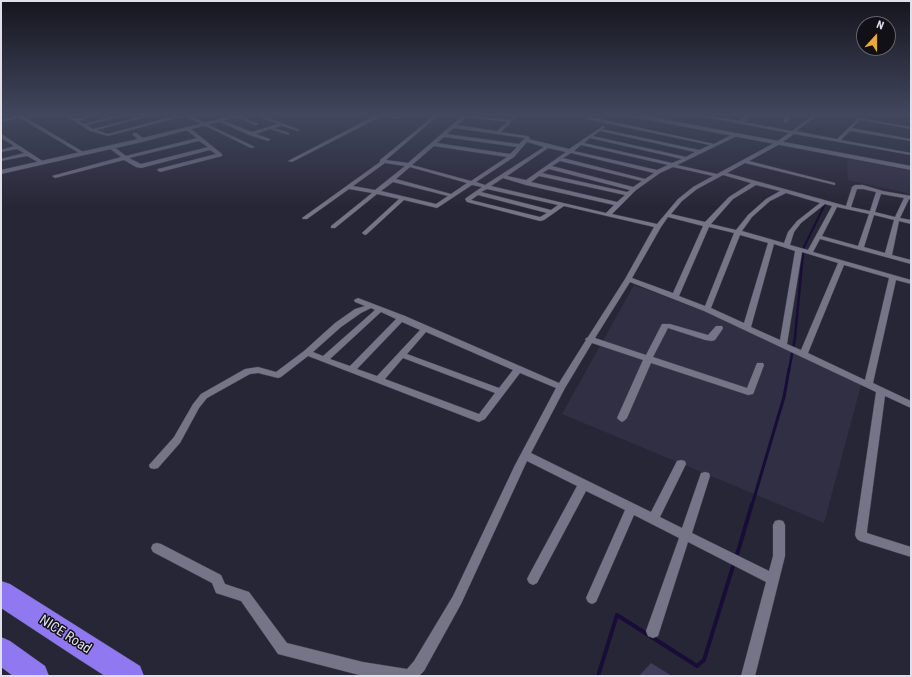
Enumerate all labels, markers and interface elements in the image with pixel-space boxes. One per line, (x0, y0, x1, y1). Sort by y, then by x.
north arrow (856, 16, 896, 56)
text: N (875, 18, 886, 33)
street label: NICE Road (36, 612, 94, 658)

